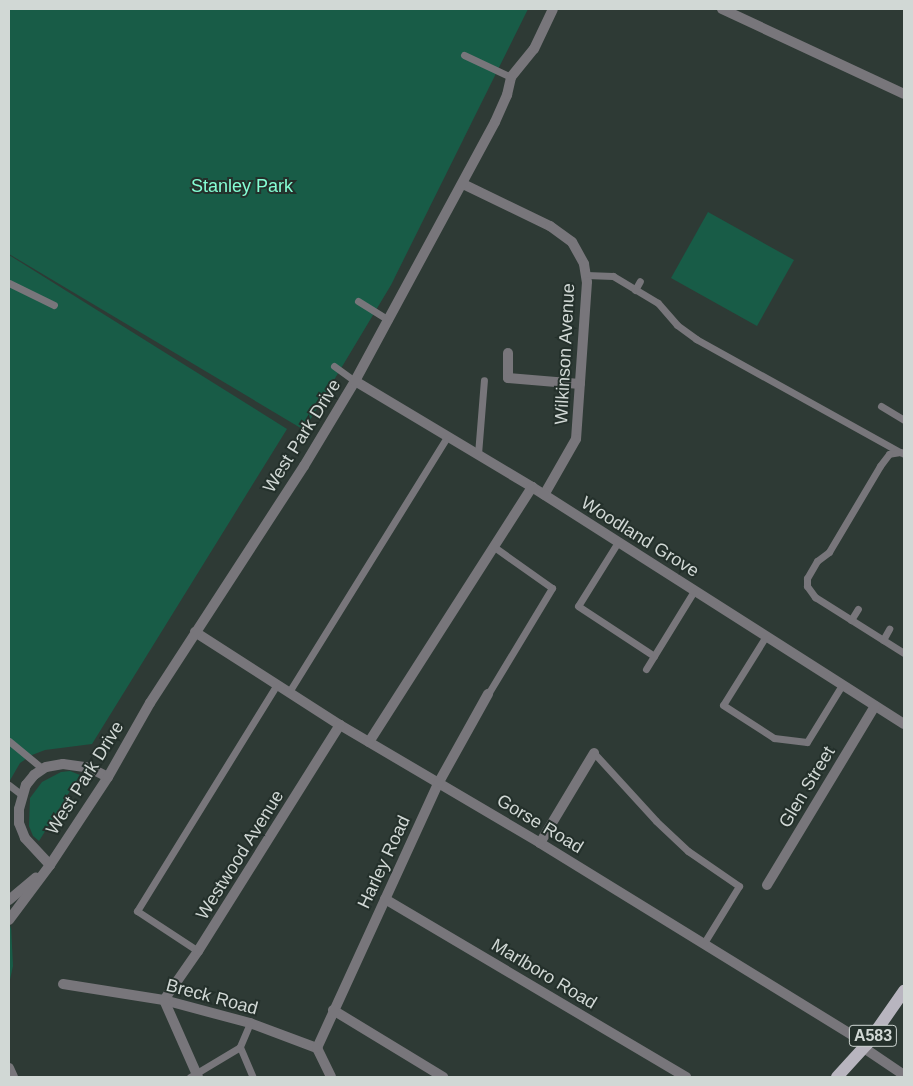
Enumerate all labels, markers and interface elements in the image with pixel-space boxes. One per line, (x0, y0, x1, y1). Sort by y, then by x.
park label: Stanley Park (191, 175, 293, 197)
street label: Wilkinson Avenue (550, 282, 580, 426)
street label: West Park Drive (258, 375, 346, 497)
street label: Woodland Grove (577, 492, 703, 582)
street label: West Park Drive (41, 717, 129, 839)
street label: Glen Street (774, 742, 840, 832)
street label: Westwood Avenue (191, 786, 289, 924)
street label: Gorse Road (493, 790, 587, 858)
street label: Harley Road (353, 812, 415, 912)
street label: Marlboro Road (487, 934, 601, 1014)
street label: Breck Road (164, 974, 260, 1020)
road number: A583 (848, 1022, 898, 1050)

